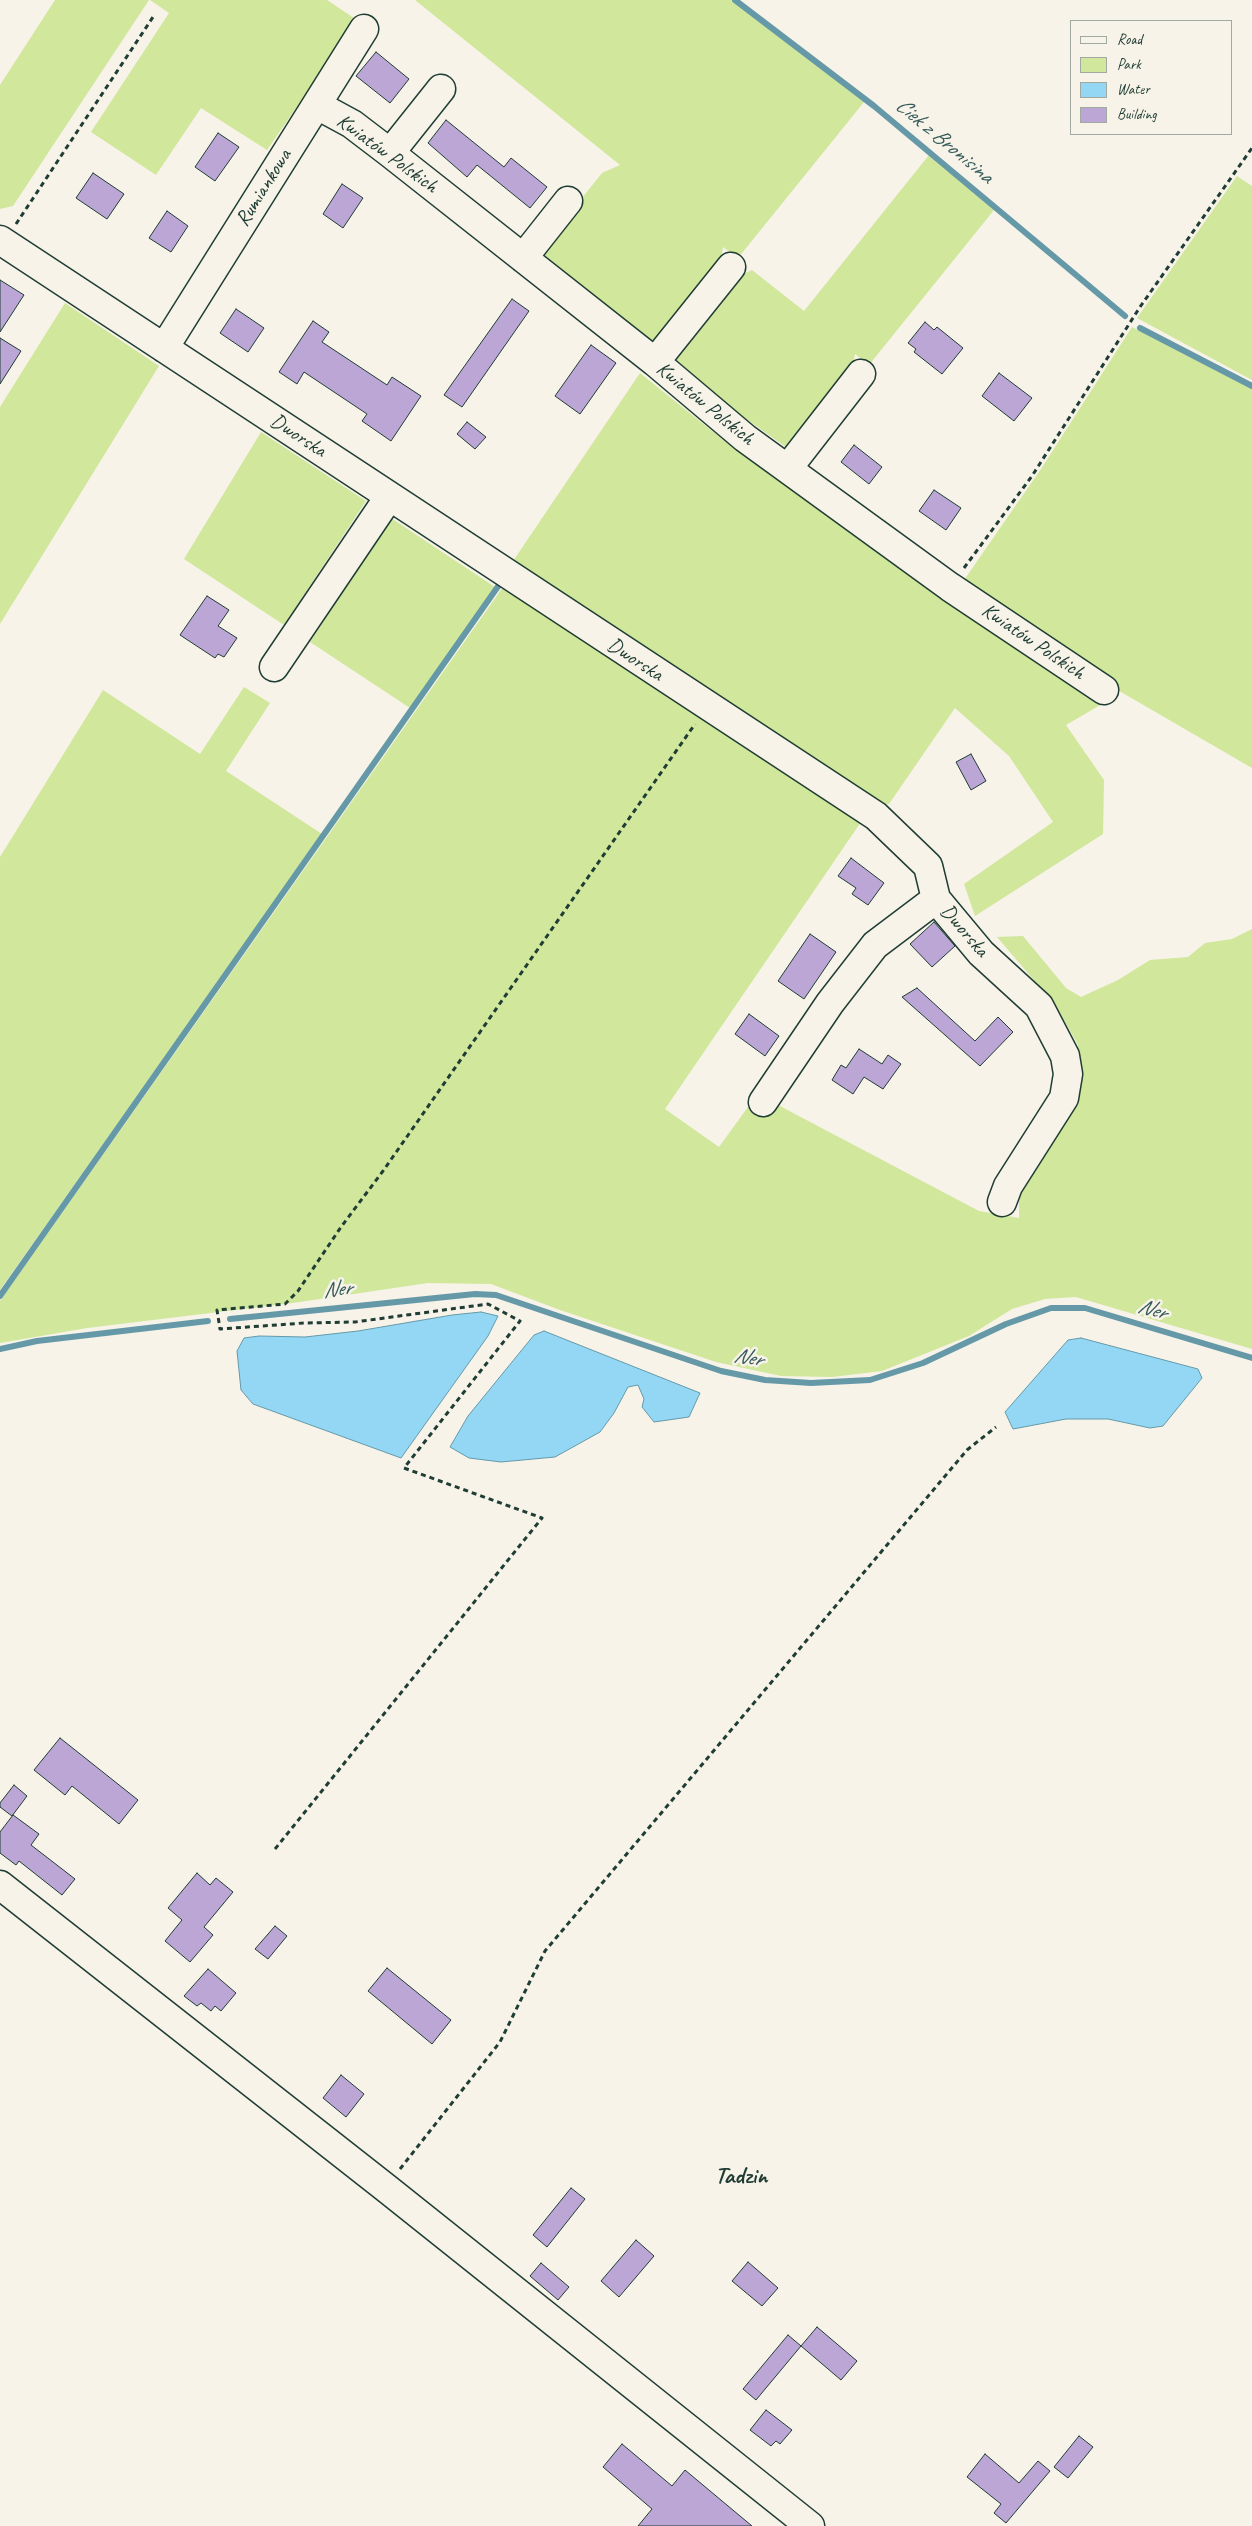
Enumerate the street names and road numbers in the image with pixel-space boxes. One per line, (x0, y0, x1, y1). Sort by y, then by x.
street label: Kwiatów Polskich (331, 109, 443, 199)
street label: Rumiankowa (230, 145, 298, 231)
street label: Kwiatów Polskich (651, 357, 759, 451)
street label: Dworska (265, 409, 331, 463)
street label: Kwiatów Polskich (977, 598, 1089, 686)
street label: Dworska (602, 633, 668, 687)
street label: Dworska (934, 899, 994, 963)

